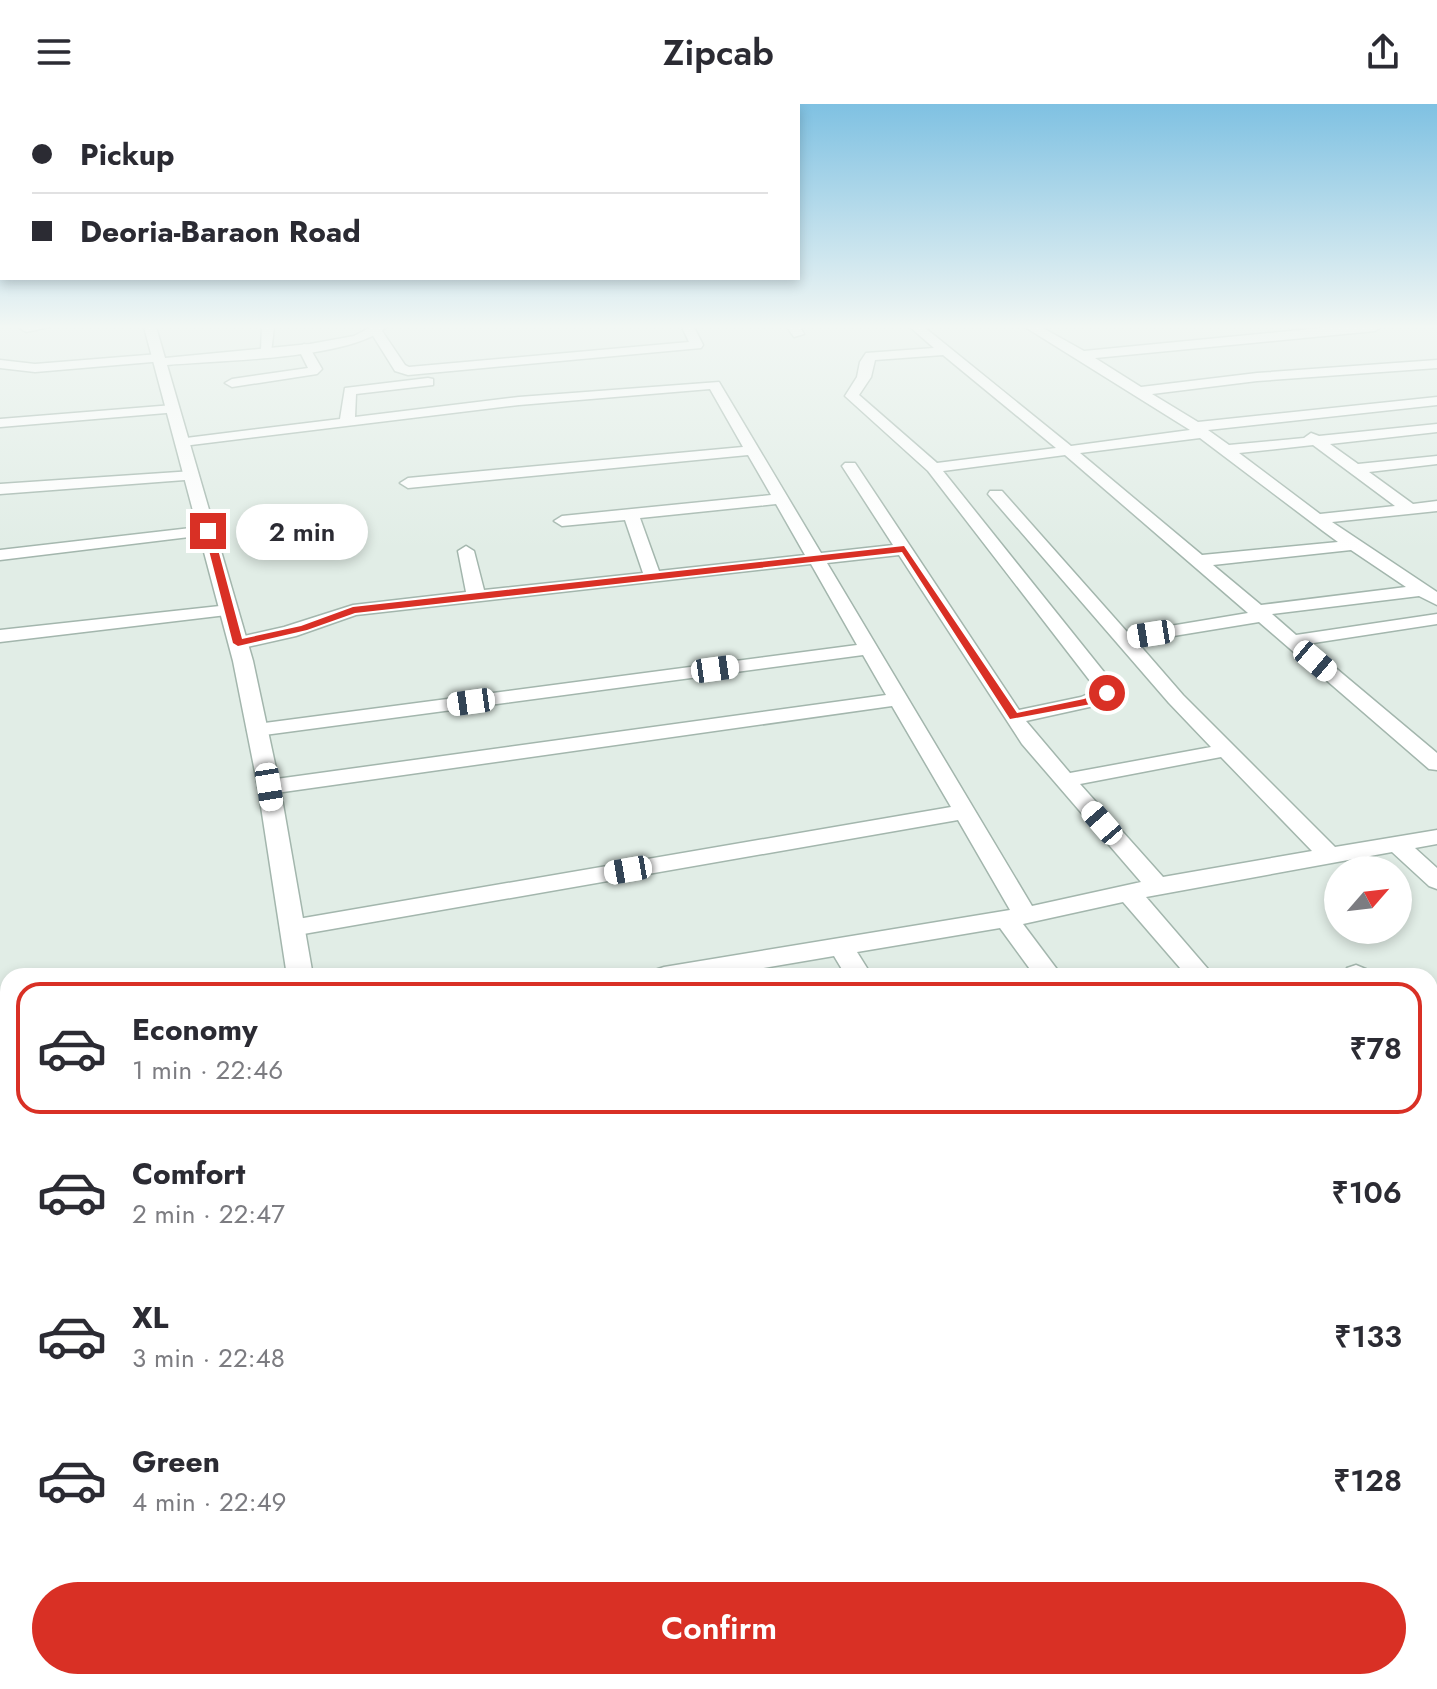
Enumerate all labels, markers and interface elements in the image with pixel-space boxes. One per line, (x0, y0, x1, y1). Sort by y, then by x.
text: Zipcab (663, 26, 774, 78)
icon: menu (32, 30, 76, 74)
icon: share (1361, 30, 1405, 74)
text: Pickup (80, 133, 175, 176)
text: Deoria-Baraon Road (80, 210, 361, 253)
callout: 2 min (236, 503, 368, 559)
route end (190, 513, 226, 549)
text: 2 min (269, 513, 335, 551)
car (1125, 618, 1177, 650)
car (1289, 636, 1341, 686)
car (690, 654, 740, 684)
route start (1089, 675, 1125, 711)
car (446, 687, 496, 717)
car (253, 761, 285, 813)
car (1077, 797, 1127, 849)
car (602, 854, 654, 886)
north arrow (1324, 856, 1412, 944)
map controls (1324, 856, 1412, 944)
text: Economy (132, 1008, 258, 1051)
icon: car (36, 1012, 108, 1084)
text: ₹78 (1349, 1027, 1402, 1070)
text: 1 min · 22:46 (132, 1051, 283, 1089)
text: Comfort (132, 1152, 245, 1195)
icon: car (36, 1156, 108, 1228)
text: ₹106 (1332, 1171, 1402, 1214)
text: 2 min · 22:47 (132, 1195, 285, 1233)
text: XL (132, 1296, 168, 1339)
icon: car (36, 1300, 108, 1372)
text: ₹133 (1334, 1315, 1402, 1358)
text: 3 min · 22:48 (132, 1339, 285, 1377)
text: Green (132, 1440, 220, 1483)
icon: car (36, 1444, 108, 1516)
text: ₹128 (1333, 1459, 1402, 1502)
text: 4 min · 22:49 (132, 1483, 287, 1521)
button: Confirm (32, 1582, 1406, 1674)

